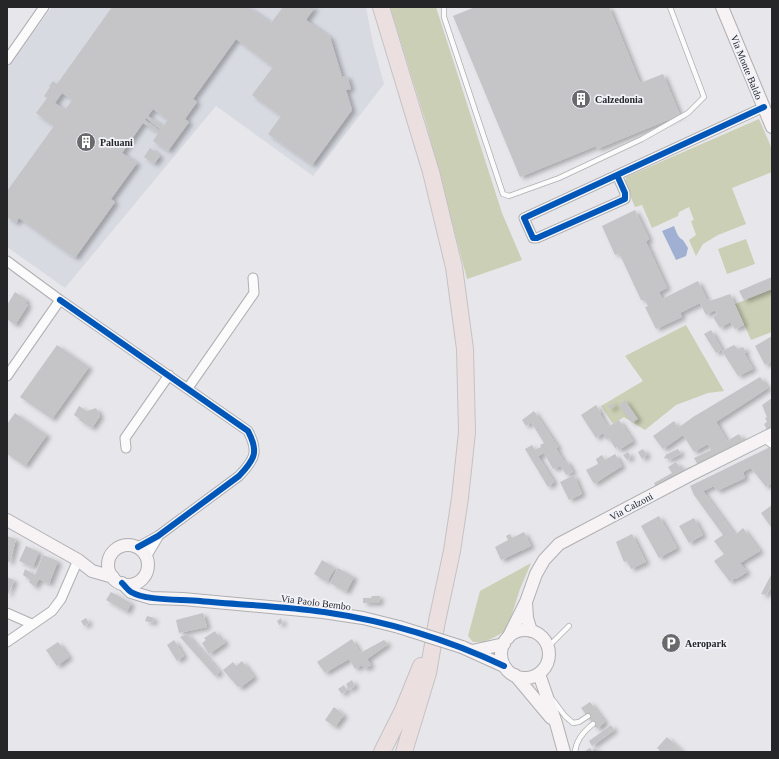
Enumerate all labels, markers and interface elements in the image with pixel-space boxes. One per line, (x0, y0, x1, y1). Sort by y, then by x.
street label: Via Monte Baldo (729, 33, 765, 101)
building icon: Calzedonia (570, 88, 592, 110)
place label: Calzedonia (595, 94, 643, 105)
building icon: Paluani (75, 131, 97, 153)
place label: Paluani (100, 137, 133, 148)
street label: Via Calzoni (608, 490, 655, 522)
street label: Via Paolo Bembo (280, 593, 352, 612)
parking icon: Aeropark (660, 632, 682, 654)
place label: Aeropark (685, 638, 727, 649)

